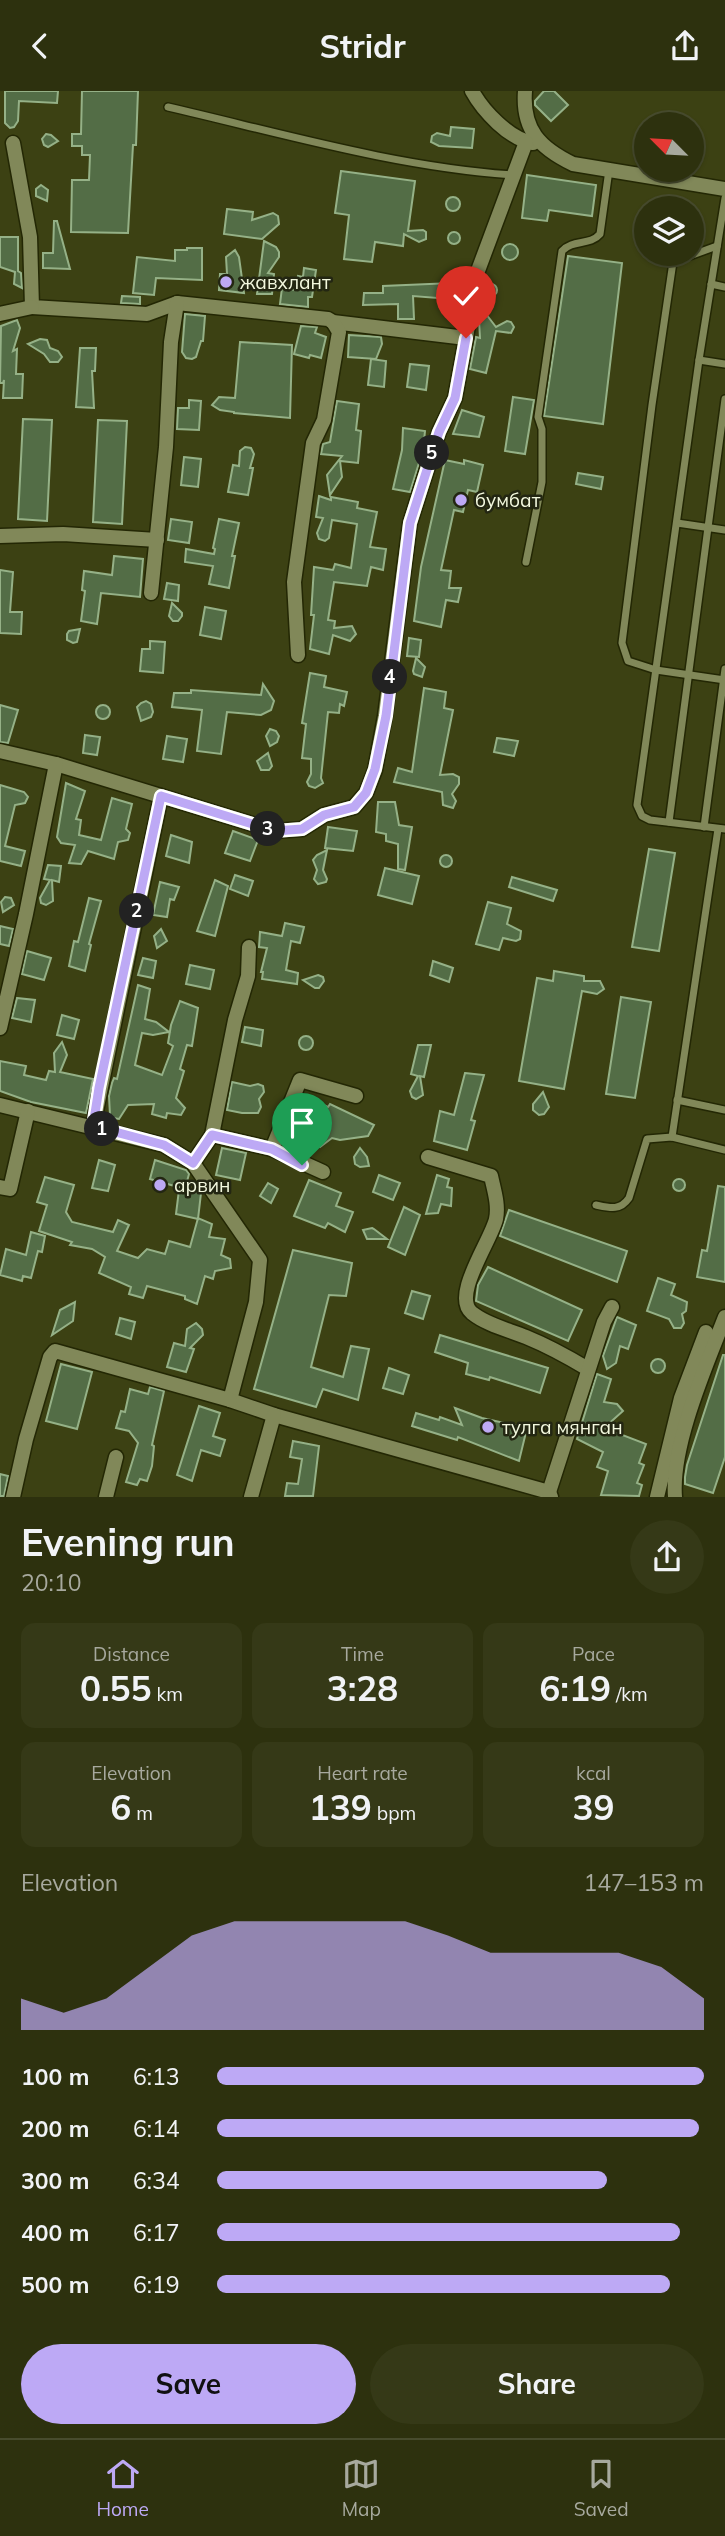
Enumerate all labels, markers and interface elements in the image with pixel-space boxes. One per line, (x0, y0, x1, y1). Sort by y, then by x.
text: Stridr (320, 26, 405, 66)
icon: back (21, 27, 59, 65)
icon: share (666, 27, 704, 65)
north arrow (634, 112, 704, 182)
map controls (634, 112, 704, 266)
button: layers (634, 196, 704, 266)
pin (436, 266, 496, 338)
place label: жавхлант (240, 270, 331, 294)
marker: жавхлант (218, 274, 234, 290)
icon: check (447, 277, 485, 315)
pin: 5 (414, 435, 450, 471)
text: 5 (426, 440, 437, 464)
place label: бумбат (475, 488, 541, 512)
marker: бумбат (453, 492, 469, 508)
pin: 4 (372, 659, 408, 695)
text: 4 (384, 664, 395, 688)
pin: 3 (250, 811, 286, 847)
text: 3 (262, 816, 273, 840)
pin: 2 (120, 893, 154, 929)
text: 2 (131, 898, 142, 922)
pin (272, 1093, 332, 1165)
icon: arrive (283, 1104, 321, 1142)
pin: 1 (84, 1111, 119, 1147)
text: 1 (96, 1116, 107, 1140)
place label: арвин (174, 1173, 230, 1197)
marker: арвин (152, 1177, 168, 1193)
place label: тулга мянган (502, 1415, 623, 1439)
marker: тулга мянган (480, 1419, 496, 1435)
text: Evening run (21, 1518, 235, 1566)
button: share (630, 1520, 704, 1594)
text: 20:10 (21, 1568, 81, 1597)
text: Distance (93, 1642, 170, 1666)
text: Time (341, 1642, 384, 1666)
text: Pace (572, 1642, 615, 1666)
text: 0.55 (80, 1666, 152, 1710)
text: 3:28 (327, 1666, 398, 1710)
text: 6:19 (539, 1666, 611, 1710)
text: km (152, 1682, 183, 1706)
text: /km (611, 1682, 648, 1706)
text: Elevation (91, 1761, 172, 1785)
text: Heart rate (317, 1761, 408, 1785)
text: kcal (576, 1761, 611, 1785)
text: 6 (110, 1785, 131, 1829)
text: 139 (309, 1785, 372, 1829)
text: 39 (572, 1785, 615, 1829)
text: m (131, 1801, 153, 1825)
text: bpm (372, 1801, 416, 1825)
text: Elevation (21, 1868, 118, 1897)
text: 147–153 m (583, 1868, 704, 1897)
text: 100 m (21, 2062, 89, 2091)
text: 6:13 (133, 2062, 180, 2091)
text: 200 m (21, 2114, 89, 2143)
text: 6:14 (133, 2114, 180, 2143)
text: 300 m (21, 2166, 89, 2195)
text: 6:34 (133, 2166, 180, 2195)
text: 400 m (21, 2218, 89, 2247)
text: 6:17 (133, 2218, 180, 2247)
text: 500 m (21, 2270, 89, 2299)
text: 6:19 (133, 2270, 180, 2299)
button: Save (21, 2344, 356, 2424)
button: Share (370, 2344, 704, 2424)
tab: Home (96, 2455, 149, 2521)
tab: Map (342, 2455, 381, 2521)
tab: Saved (574, 2455, 629, 2521)

